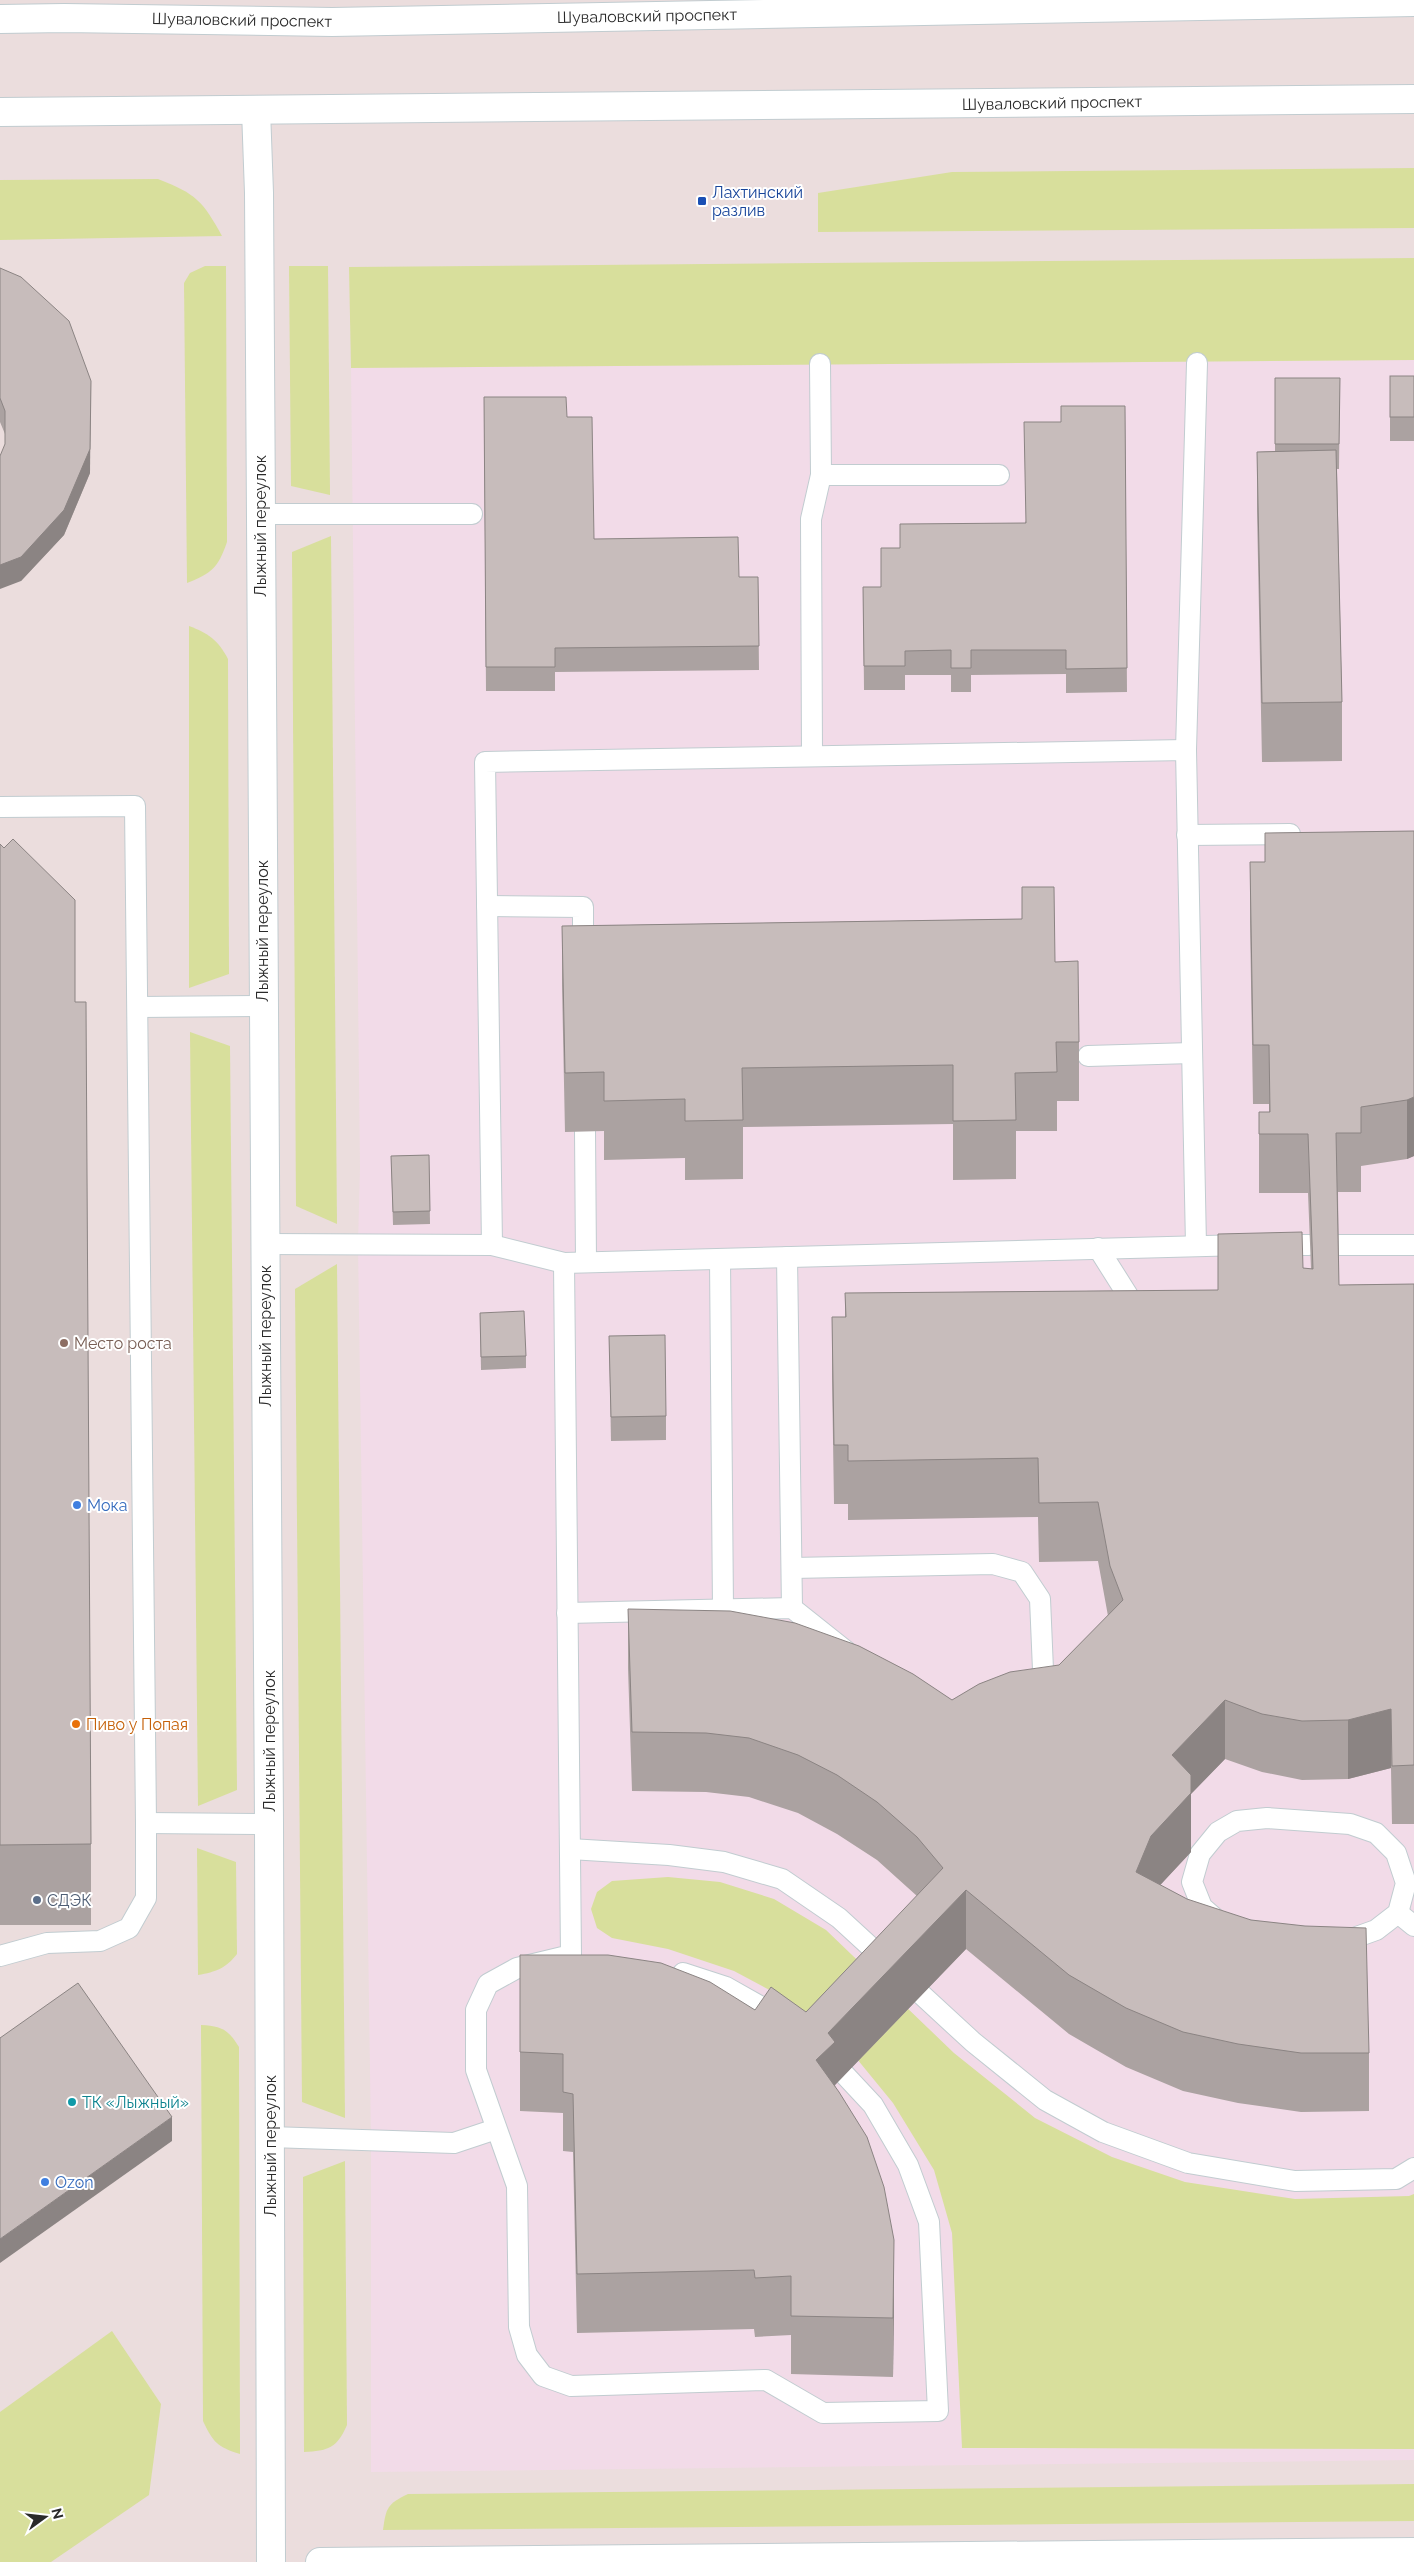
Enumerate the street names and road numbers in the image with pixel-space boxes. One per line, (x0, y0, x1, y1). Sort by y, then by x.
street label: Шуваловский проспект (557, 5, 738, 27)
street label: Шуваловский проспект (152, 9, 333, 31)
street label: Шуваловский проспект (962, 92, 1143, 114)
street label: Лыжный переулок (251, 455, 270, 597)
street label: Лыжный переулок (253, 860, 272, 1002)
street label: Лыжный переулок (256, 1265, 275, 1407)
street label: Лыжный переулок (260, 1670, 279, 1812)
street label: Лыжный переулок (261, 2075, 280, 2217)

